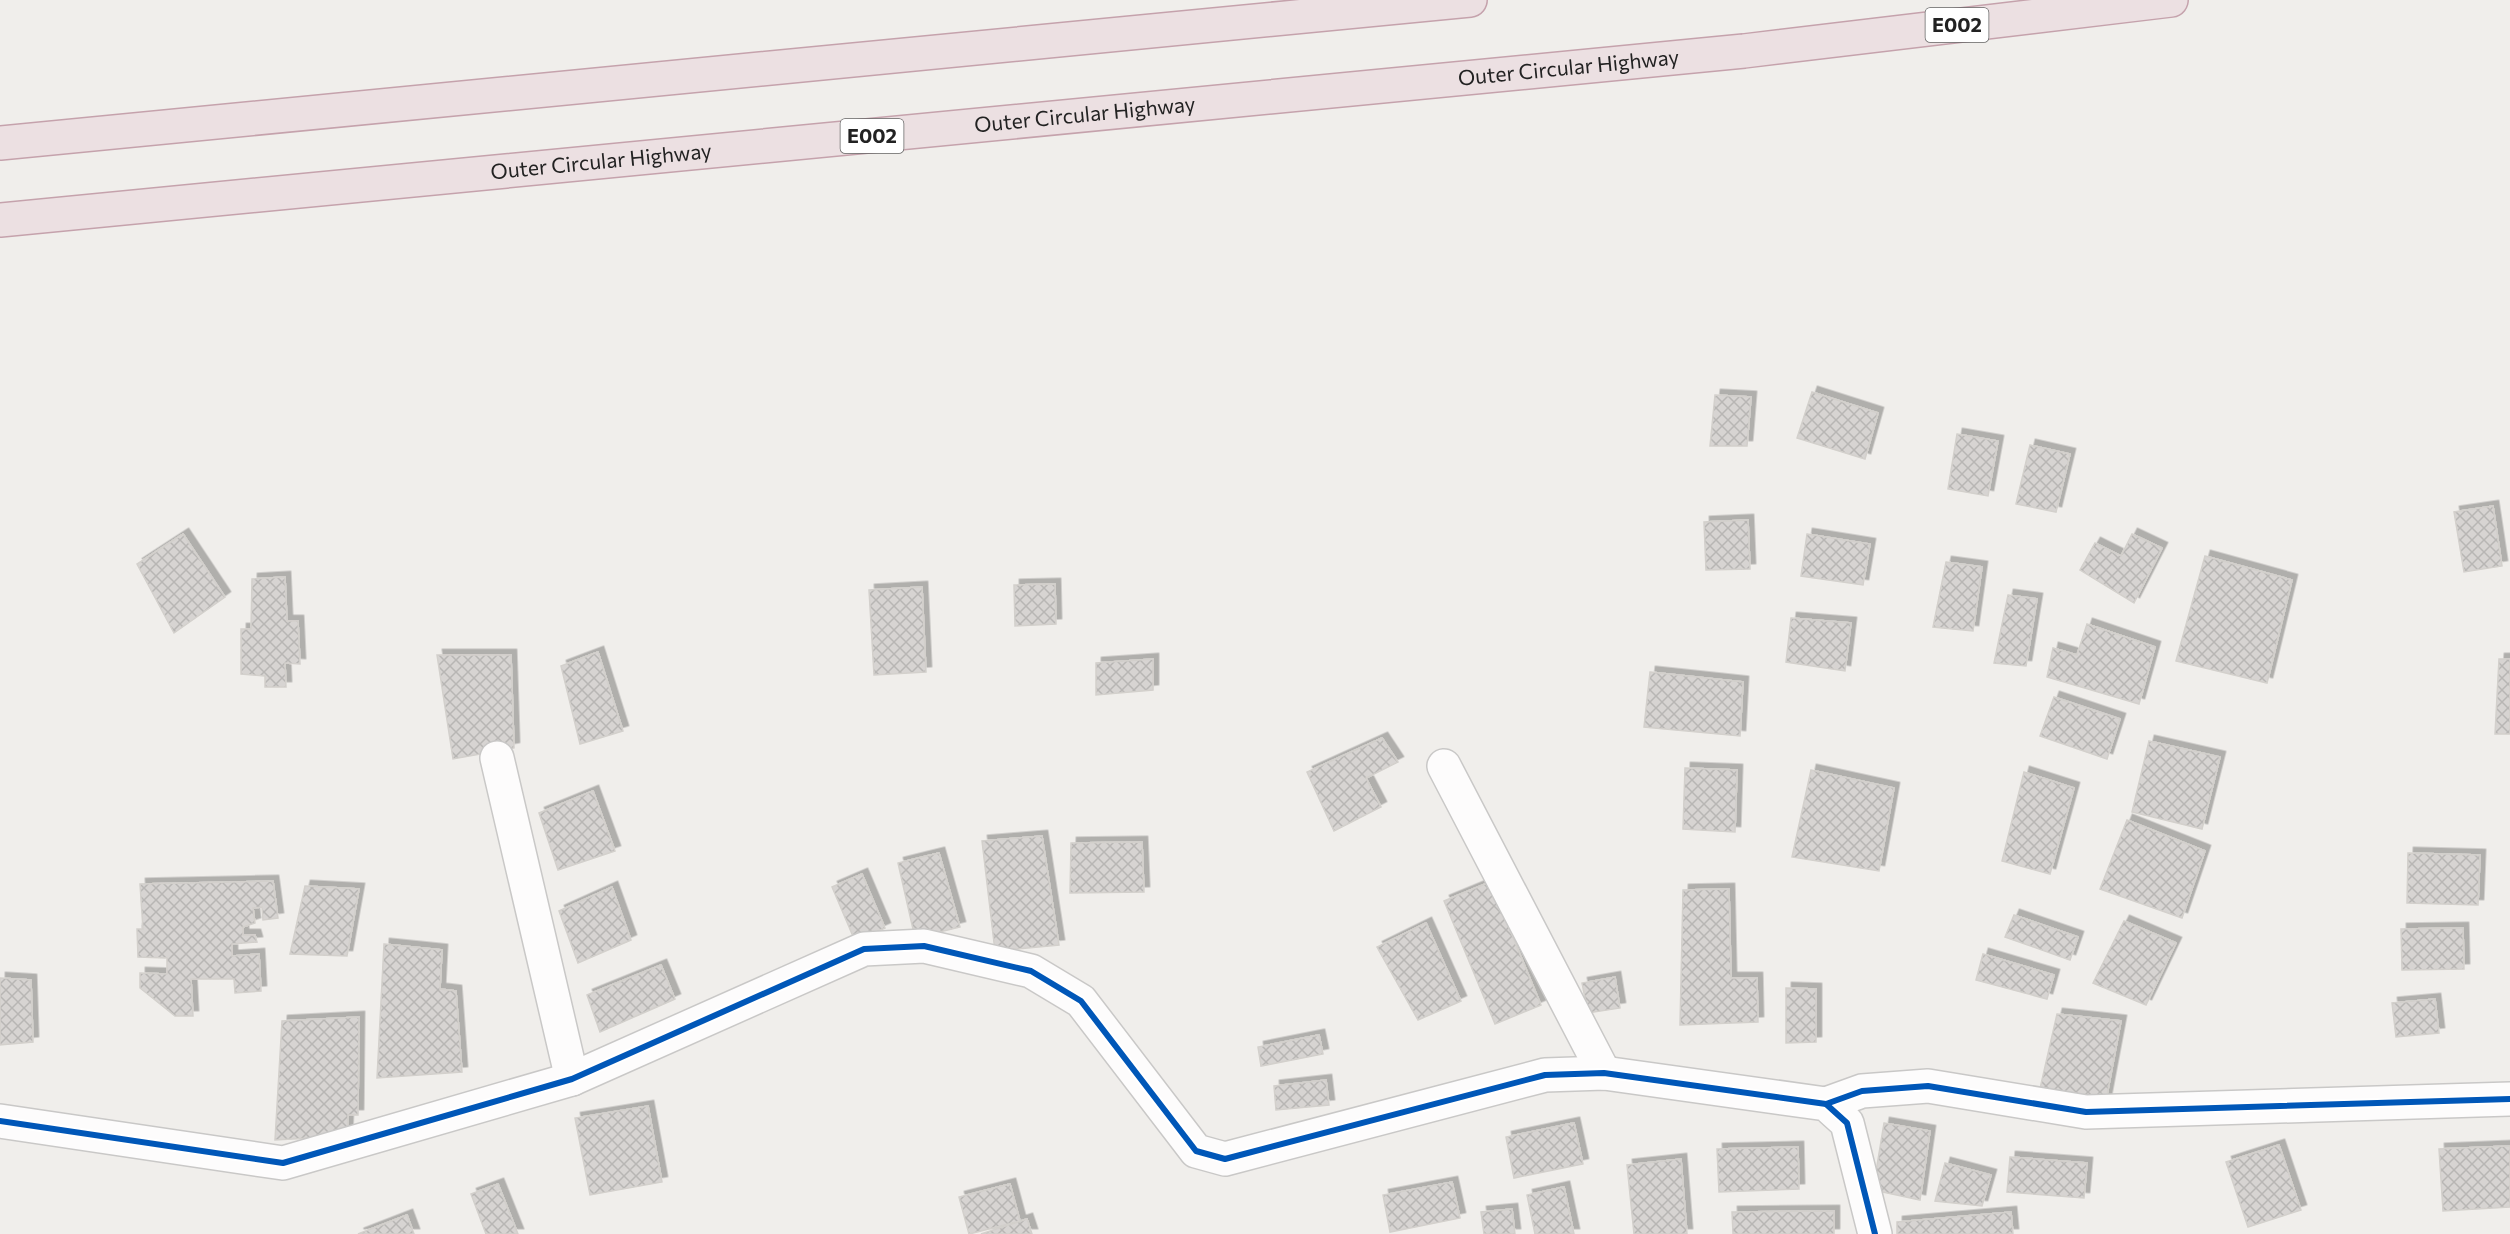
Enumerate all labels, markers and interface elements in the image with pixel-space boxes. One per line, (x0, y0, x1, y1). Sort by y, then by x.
road number: E002 (1926, 8, 1988, 42)
street label: Outer Circular Highway (1457, 43, 1680, 90)
street label: Outer Circular Highway (973, 90, 1197, 137)
road number: E002 (840, 119, 904, 153)
street label: Outer Circular Highway (489, 137, 713, 183)

